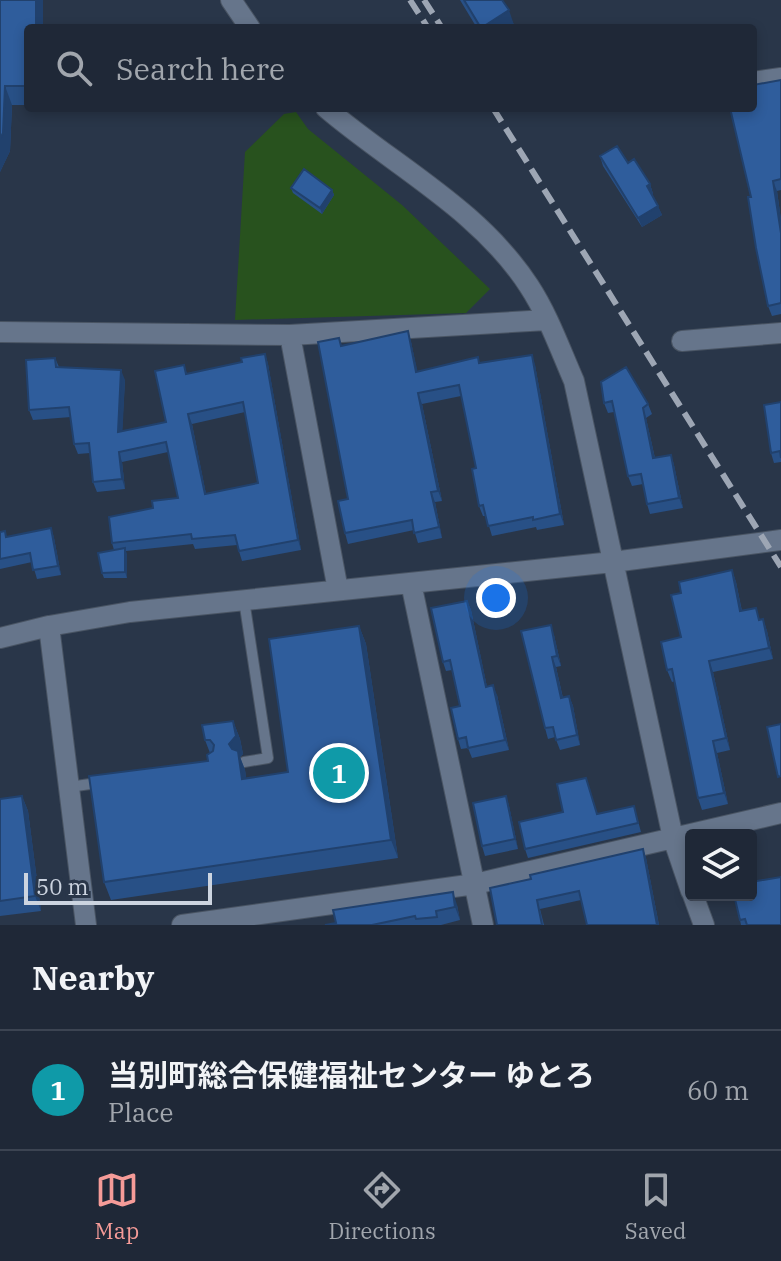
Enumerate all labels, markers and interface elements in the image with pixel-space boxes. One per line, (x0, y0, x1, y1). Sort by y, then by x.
search box (24, 24, 757, 112)
icon: search (52, 46, 96, 90)
text: Search here (116, 49, 285, 88)
your location (476, 578, 516, 618)
pin: 1 (313, 743, 365, 803)
map controls (685, 829, 757, 901)
button: layers (685, 829, 757, 901)
scale bar (24, 869, 212, 905)
text: 50 m (36, 872, 88, 901)
text: Nearby (32, 955, 154, 999)
text: 当別町総合保健福祉センター ゆとろ (108, 1055, 595, 1094)
text: 1 (50, 1073, 66, 1107)
text: 60 m (687, 1073, 749, 1107)
text: Place (108, 1095, 173, 1129)
tab: Map (95, 1168, 139, 1245)
tab: Directions (328, 1168, 436, 1245)
tab: Saved (625, 1168, 686, 1245)

